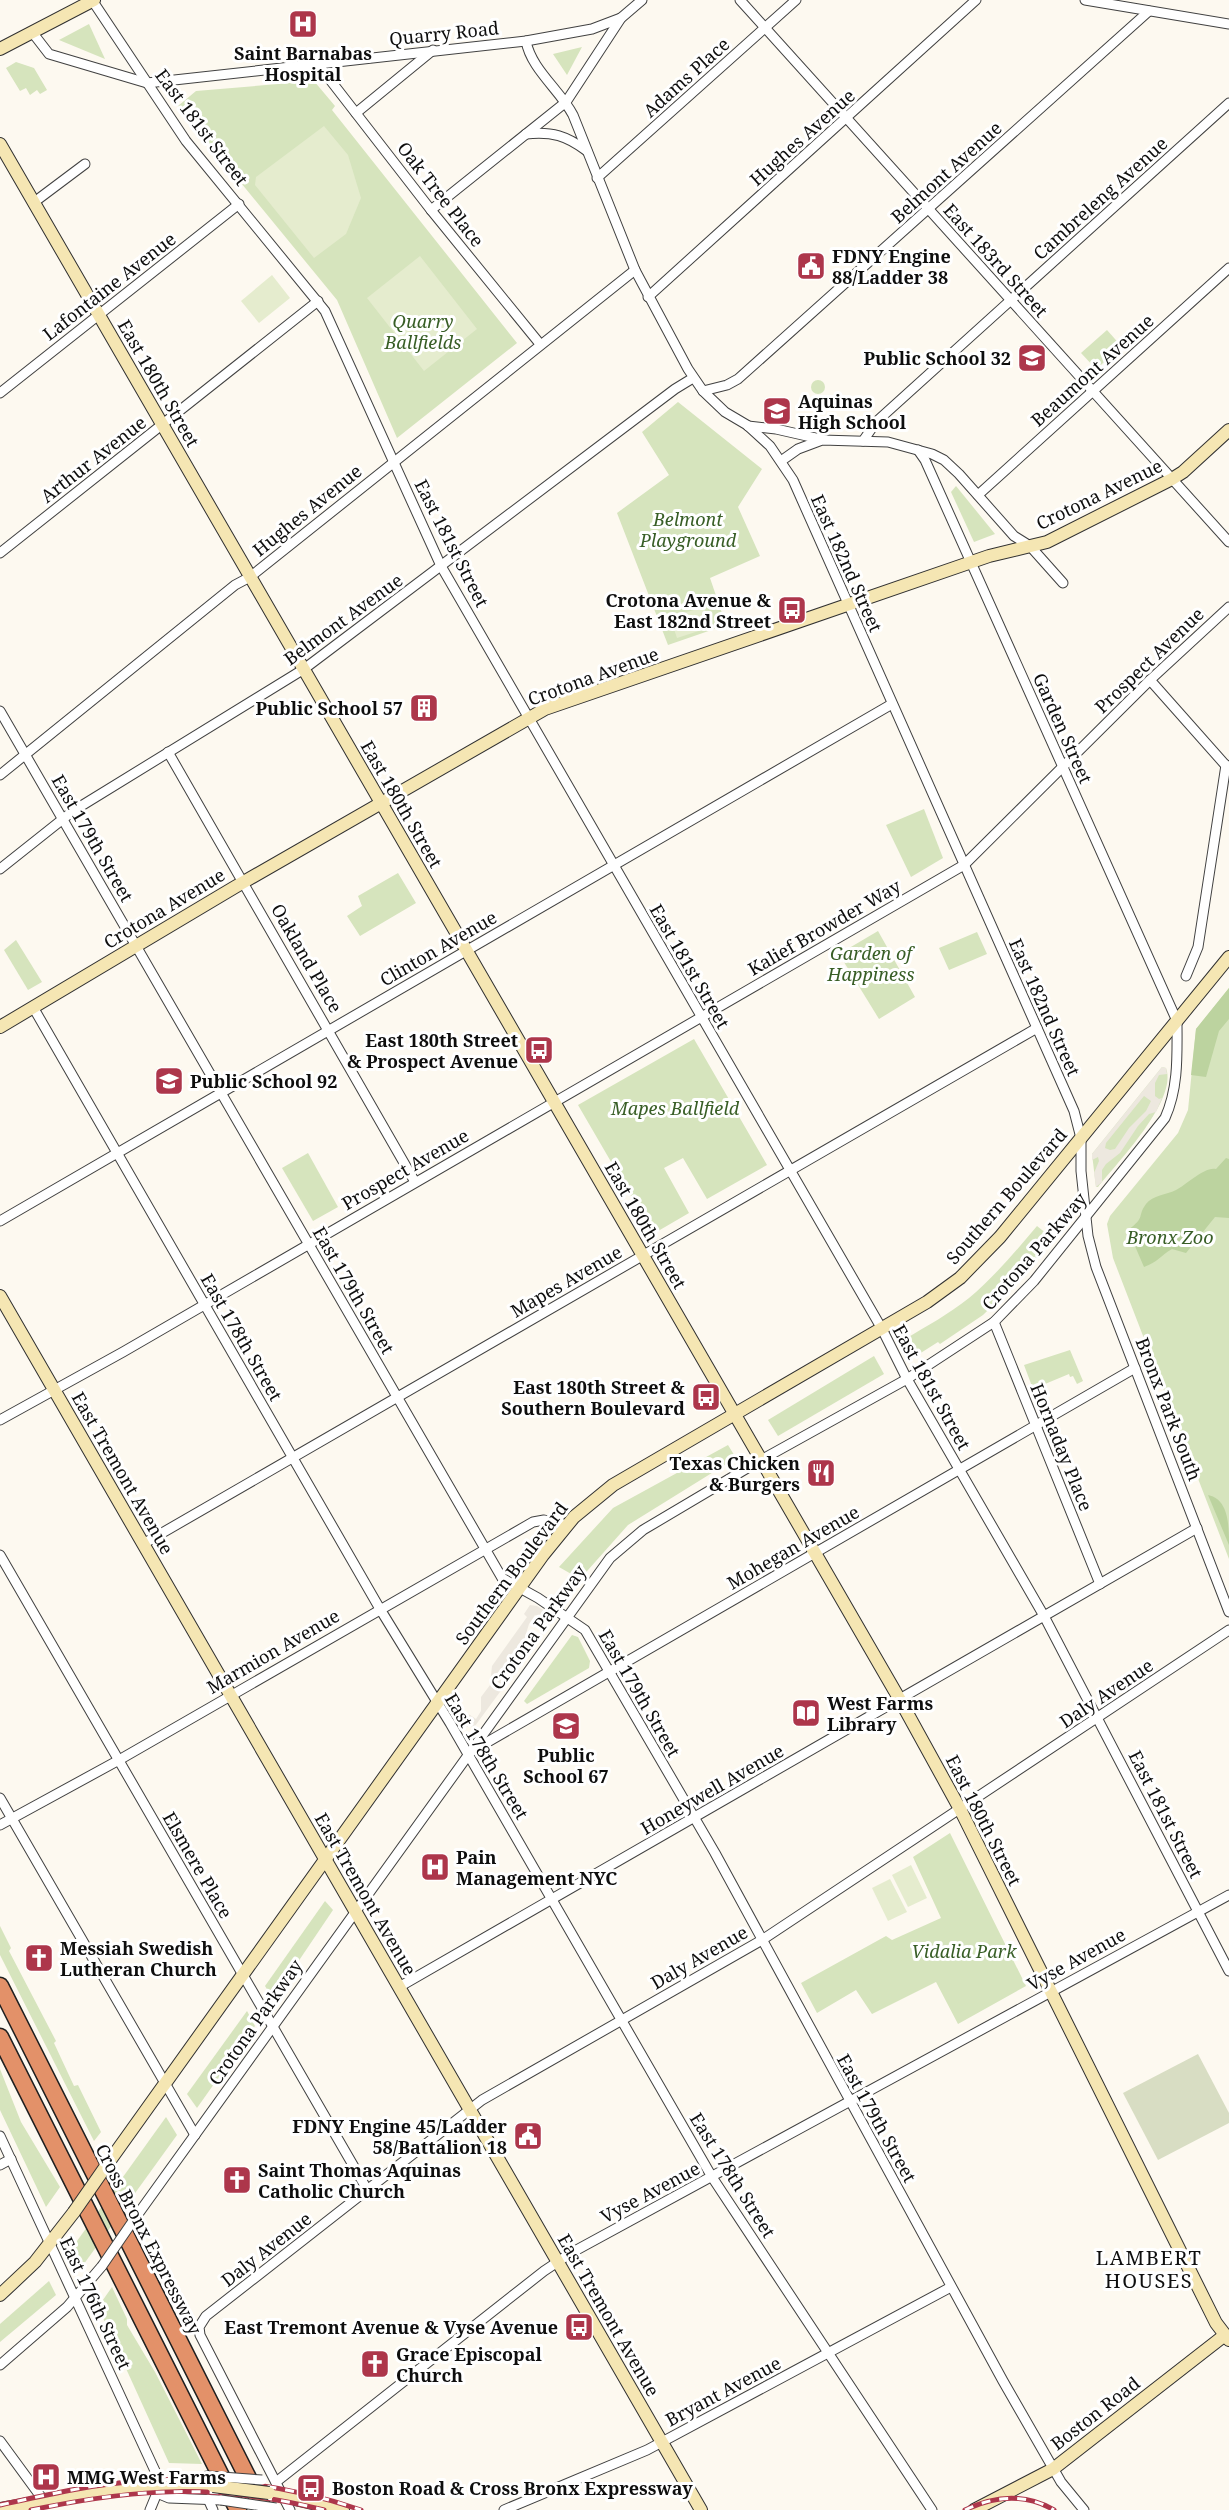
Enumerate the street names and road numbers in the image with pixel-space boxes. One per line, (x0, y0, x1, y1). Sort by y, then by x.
street label: Quarry Road (388, 15, 500, 51)
street label: Adams Place (638, 32, 734, 122)
street label: East 181st Street (150, 64, 254, 190)
street label: Hughes Avenue (744, 83, 860, 191)
street label: Belmont Avenue (885, 116, 1007, 228)
street label: Cambreleng Avenue (1028, 131, 1172, 265)
street label: Oak Tree Place (392, 136, 490, 252)
street label: East 183rd Street (939, 198, 1053, 322)
street label: Lafontaine Avenue (38, 227, 180, 345)
street label: Beaumont Avenue (1026, 308, 1158, 432)
street label: East 180th Street (113, 315, 205, 451)
street label: Arthur Avenue (35, 410, 151, 508)
street label: Crotona Avenue (1032, 453, 1166, 535)
street label: Hughes Avenue (248, 459, 366, 561)
street label: East 181st Street (410, 475, 494, 611)
street label: East 182nd Street (806, 490, 888, 636)
street label: Belmont Avenue (279, 568, 407, 670)
street label: Prospect Avenue (1089, 602, 1209, 718)
street label: Crotona Avenue (524, 641, 662, 711)
street label: Garden Street (1028, 669, 1098, 787)
street label: East 180th Street (356, 736, 448, 872)
street label: East 179th Street (47, 770, 139, 906)
street label: Crotona Avenue (99, 862, 229, 954)
street label: Kalief Browder Way (743, 873, 905, 981)
street label: Oakland Place (266, 899, 348, 1017)
street label: East 181st Street (645, 899, 735, 1033)
street label: Clinton Avenue (375, 905, 501, 991)
street label: East 182nd Street (1004, 934, 1086, 1080)
street label: Prospect Avenue (337, 1123, 473, 1215)
street label: Southern Boulevard (940, 1123, 1072, 1269)
street label: East 180th Street (600, 1157, 692, 1293)
street label: Crotona Parkway (976, 1186, 1092, 1315)
street label: East 179th Street (308, 1222, 400, 1358)
street label: Mapes Avenue (506, 1239, 626, 1323)
street label: East 178th Street (196, 1269, 288, 1405)
street label: East 181st Street (888, 1320, 976, 1454)
street label: Bronx Park South (1131, 1334, 1207, 1484)
street label: Hornaday Place (1025, 1380, 1099, 1514)
street label: East Tremont Avenue (67, 1387, 179, 1559)
street label: Southern Boulevard (449, 1497, 573, 1649)
street label: Mohegan Avenue (723, 1499, 863, 1595)
street label: Crotona Parkway (485, 1559, 592, 1694)
street label: Marmion Avenue (202, 1603, 344, 1699)
street label: East 179th Street (594, 1625, 686, 1761)
street label: Daly Avenue (1055, 1653, 1157, 1733)
street label: East 178th Street (440, 1688, 534, 1824)
street label: Honeywell Avenue (636, 1738, 788, 1840)
street label: East 181st Street (1124, 1746, 1208, 1882)
street label: East 180th Street (941, 1751, 1027, 1889)
street label: Elsmere Place (158, 1807, 238, 1923)
street label: East Tremont Avenue (310, 1808, 422, 1980)
street label: Daly Avenue (646, 1920, 752, 1994)
street label: Vyse Avenue (1022, 1922, 1130, 1996)
street label: Crotona Parkway (203, 1954, 308, 2090)
street label: East 179th Street (832, 2050, 922, 2186)
street label: East 178th Street (685, 2108, 781, 2242)
street label: Cross Bronx Expressway (90, 2140, 208, 2339)
street label: Vyse Avenue (596, 2156, 704, 2228)
street label: Daly Avenue (216, 2206, 316, 2292)
street label: East Tremont Avenue (553, 2229, 665, 2401)
street label: East 176th Street (55, 2233, 137, 2373)
street label: Bryant Avenue (661, 2350, 785, 2432)
street label: Boston Road (1046, 2371, 1144, 2455)

